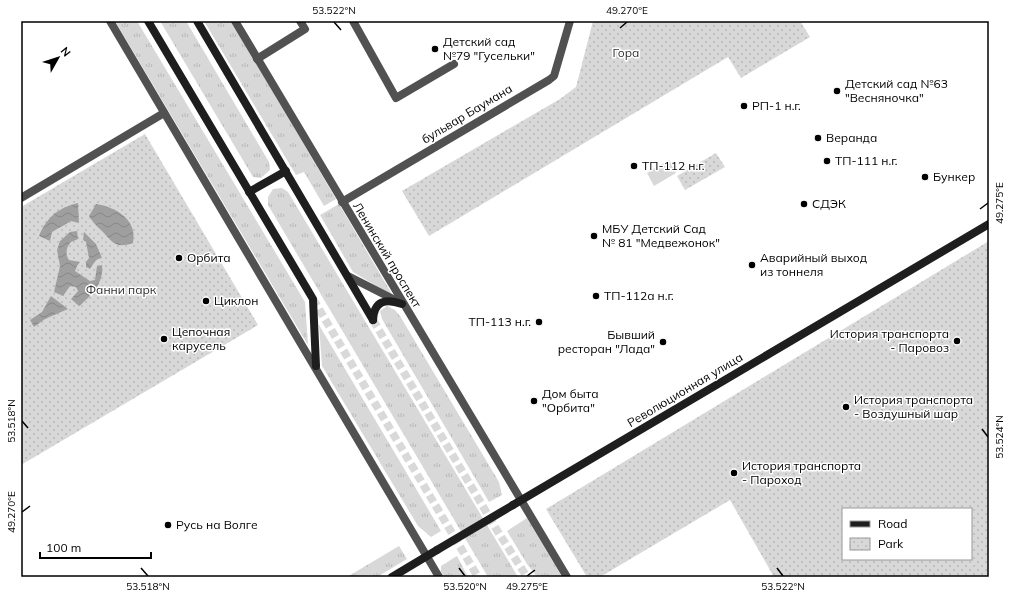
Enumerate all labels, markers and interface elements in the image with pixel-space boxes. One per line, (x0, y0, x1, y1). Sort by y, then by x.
text: 53.522°N (312, 4, 356, 17)
text: 49.270°E (606, 4, 648, 17)
place label: Детский сад №79 "Гусельки" (443, 34, 535, 63)
north arrow (38, 38, 78, 78)
text: N (58, 44, 74, 59)
marker: Детский сад №79 "Гусельки" (430, 44, 440, 54)
park label: Гора (613, 45, 639, 60)
place label: Детский сад №63 "Весняночка" (845, 76, 948, 105)
street label: бульвар Баумана (419, 81, 515, 147)
marker: Детский сад №63 "Весняночка" (832, 86, 842, 96)
place label: РП-1 н.г. (752, 98, 801, 113)
marker: РП-1 н.г. (739, 101, 749, 111)
place label: Веранда (826, 130, 877, 145)
marker: Веранда (813, 133, 823, 143)
place label: ТП-111 н.г. (835, 153, 898, 168)
marker: ТП-111 н.г. (822, 156, 832, 166)
place label: ТП-112 н.г. (642, 158, 705, 173)
marker: ТП-112 н.г. (629, 161, 639, 171)
place label: Бункер (933, 169, 975, 184)
marker: Бункер (920, 172, 930, 182)
text: 49.275°E (993, 182, 1006, 224)
place label: СДЭК (812, 196, 846, 211)
street label: Ленинский проспект (350, 199, 425, 311)
marker: СДЭК (799, 199, 809, 209)
place label: МБУ Детский Сад № 81 "Медвежонок" (602, 221, 720, 250)
marker: МБУ Детский Сад № 81 "Медвежонок" (589, 231, 599, 241)
place label: Орбита (187, 250, 231, 265)
place label: Аварийный выход из тоннеля (760, 250, 867, 279)
marker: Орбита (174, 253, 184, 263)
marker: Аварийный выход из тоннеля (747, 260, 757, 270)
park label: Фанни парк (86, 282, 157, 297)
place label: ТП-112а н.г. (604, 288, 674, 303)
marker: ТП-112а н.г. (591, 291, 601, 301)
place label: Циклон (214, 293, 258, 308)
marker: Циклон (201, 296, 211, 306)
place label: ТП-113 н.г. (468, 314, 531, 329)
marker: ТП-113 н.г. (534, 317, 544, 327)
place label: Цепочная карусель (172, 324, 230, 353)
place label: История транспорта - Паровоз (830, 326, 949, 355)
place label: Бывший ресторан "Лада" (558, 327, 655, 356)
marker: Цепочная карусель (159, 334, 169, 344)
marker: История транспорта - Паровоз (952, 336, 962, 346)
marker: Бывший ресторан "Лада" (658, 337, 668, 347)
street label: Революционная улица (624, 349, 745, 430)
place label: Дом быта "Орбита" (542, 386, 599, 415)
place label: История транспорта - Воздушный шар (854, 392, 973, 421)
marker: Дом быта "Орбита" (529, 396, 539, 406)
text: 53.518°N (5, 399, 18, 443)
marker: История транспорта - Воздушный шар (841, 402, 851, 412)
text: 53.524°N (993, 415, 1006, 459)
place label: История транспорта - Пароход (742, 458, 861, 487)
marker: История транспорта - Пароход (729, 468, 739, 478)
text: 49.270°E (5, 491, 18, 533)
legend (842, 508, 972, 560)
text: Road (878, 516, 907, 531)
place label: Русь на Волге (176, 517, 258, 532)
marker: Русь на Волге (163, 520, 173, 530)
scale bar (40, 534, 151, 560)
text: Park (878, 536, 904, 551)
text: 100 m (46, 540, 81, 555)
text: 53.518°N (126, 580, 170, 593)
text: 53.520°N (443, 580, 487, 593)
text: 49.275°E (506, 580, 548, 593)
text: 53.522°N (761, 580, 805, 593)

